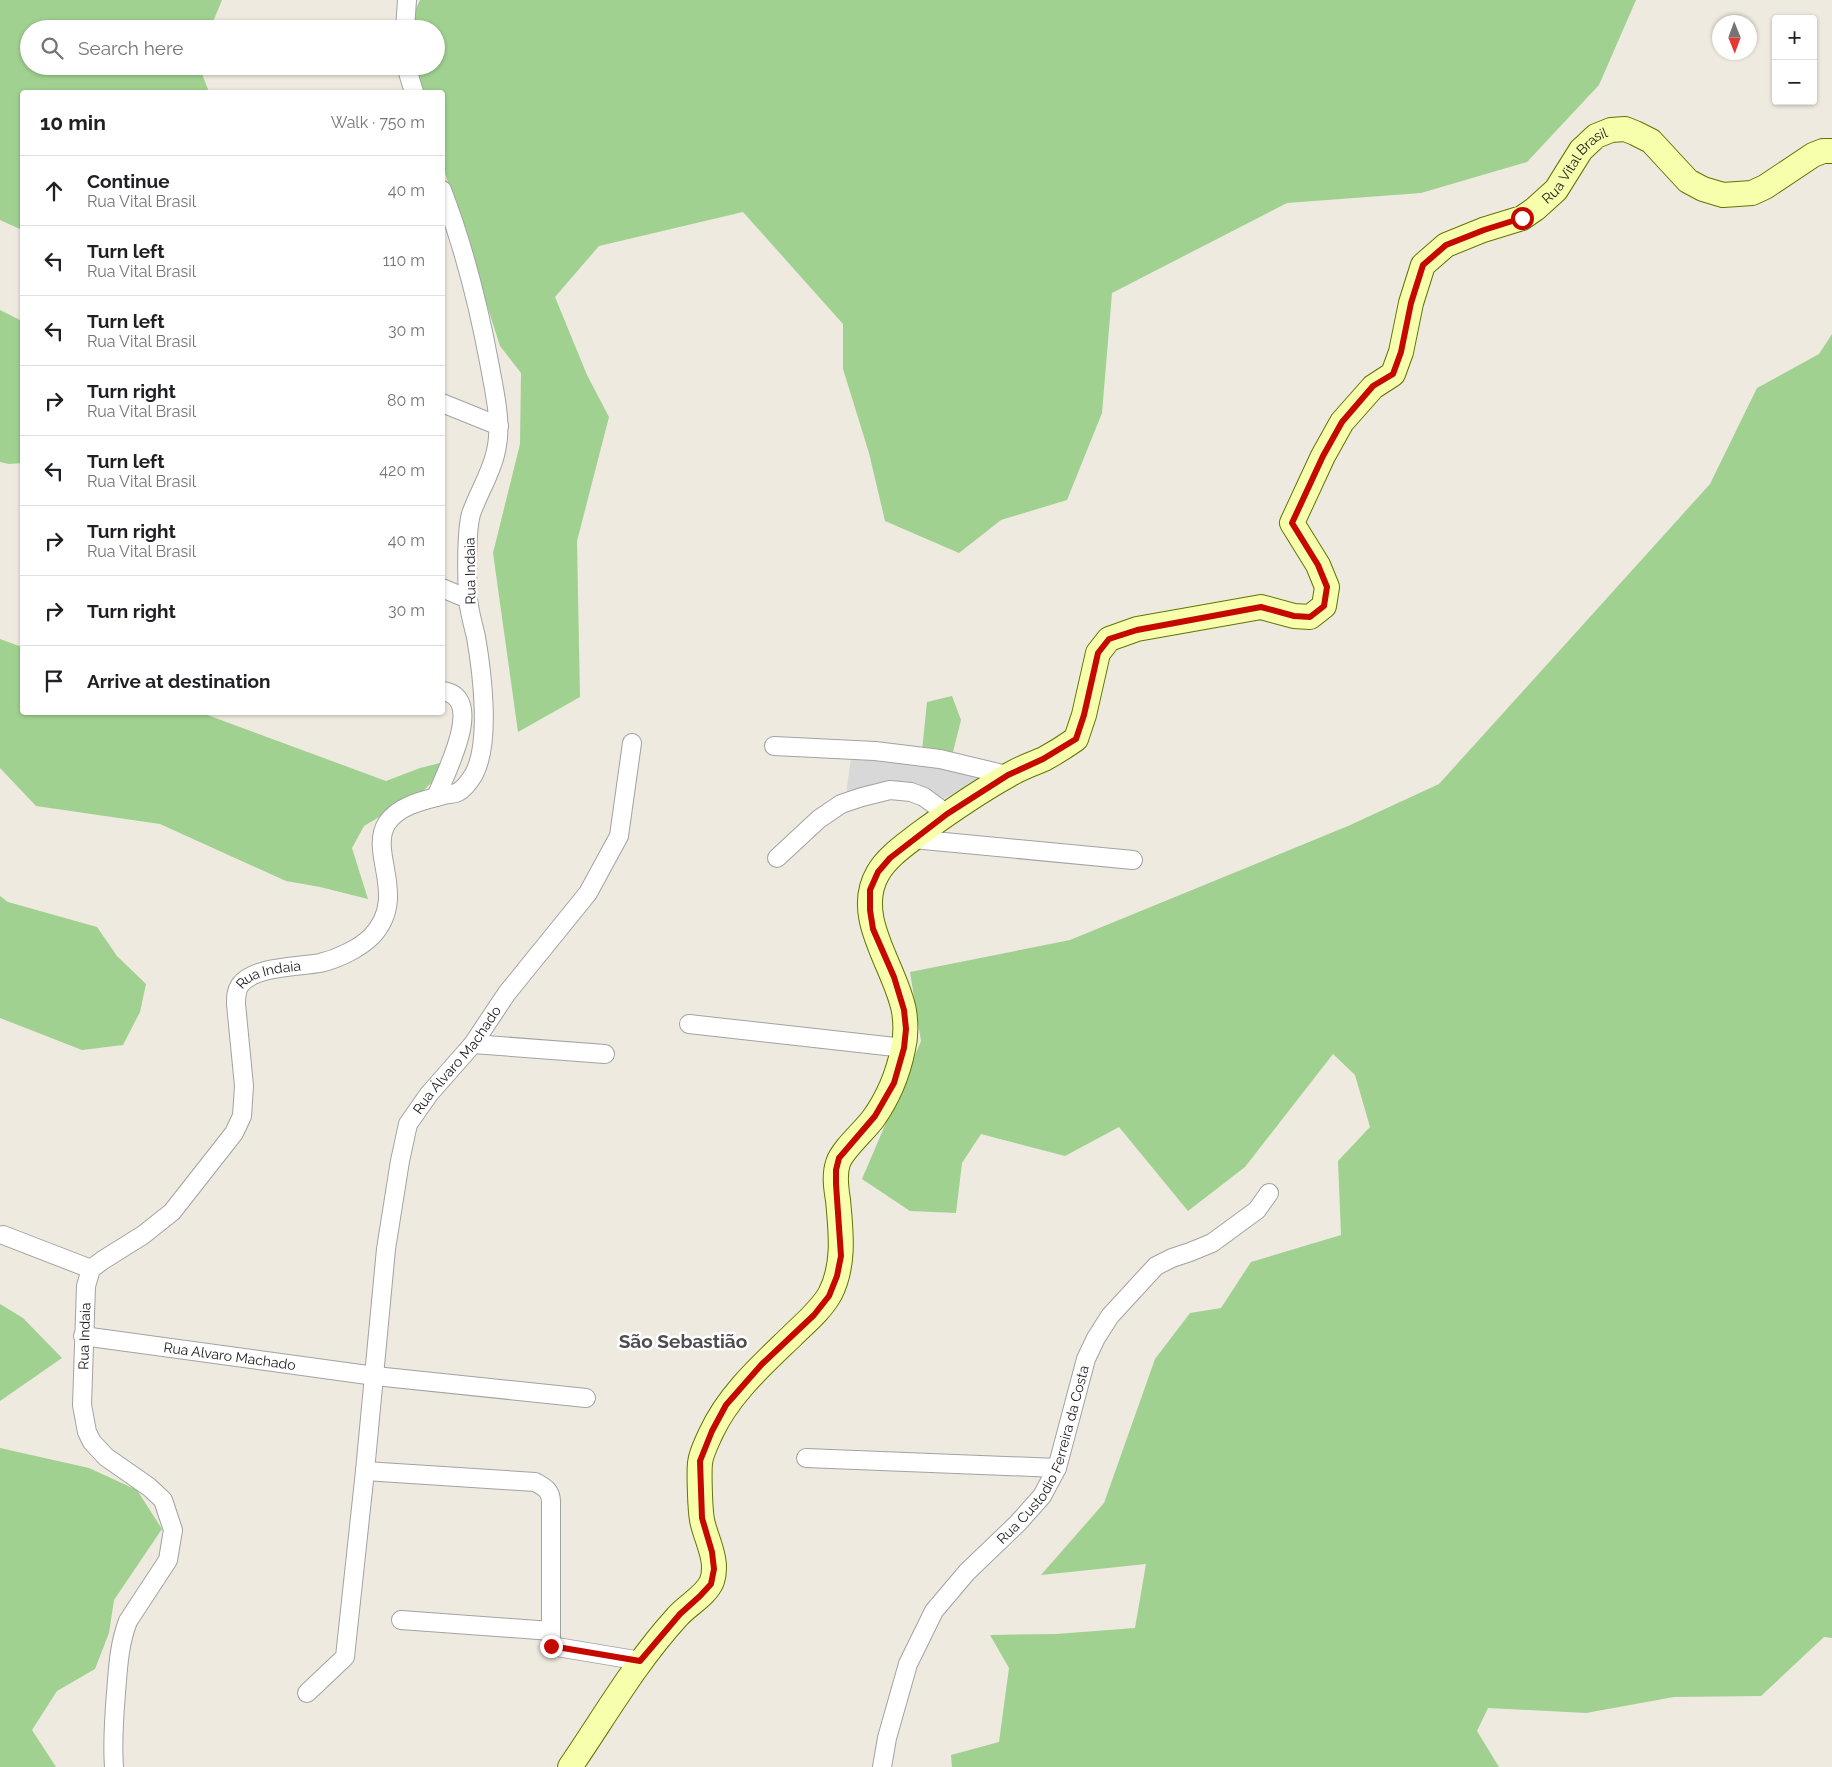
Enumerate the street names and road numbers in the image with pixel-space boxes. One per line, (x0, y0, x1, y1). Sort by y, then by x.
street label: Rua Vital Brasil (1539, 124, 1610, 207)
street label: Rua Indaia (461, 537, 479, 605)
street label: Rua Indaia (233, 957, 302, 992)
street label: Rua Álvaro Machado (409, 1003, 504, 1117)
street label: Rua Indaia (75, 1302, 93, 1370)
street label: Rua Alvaro Machado (163, 1339, 297, 1373)
street label: Rua Custodio Ferreira da Costa (994, 1364, 1092, 1547)

